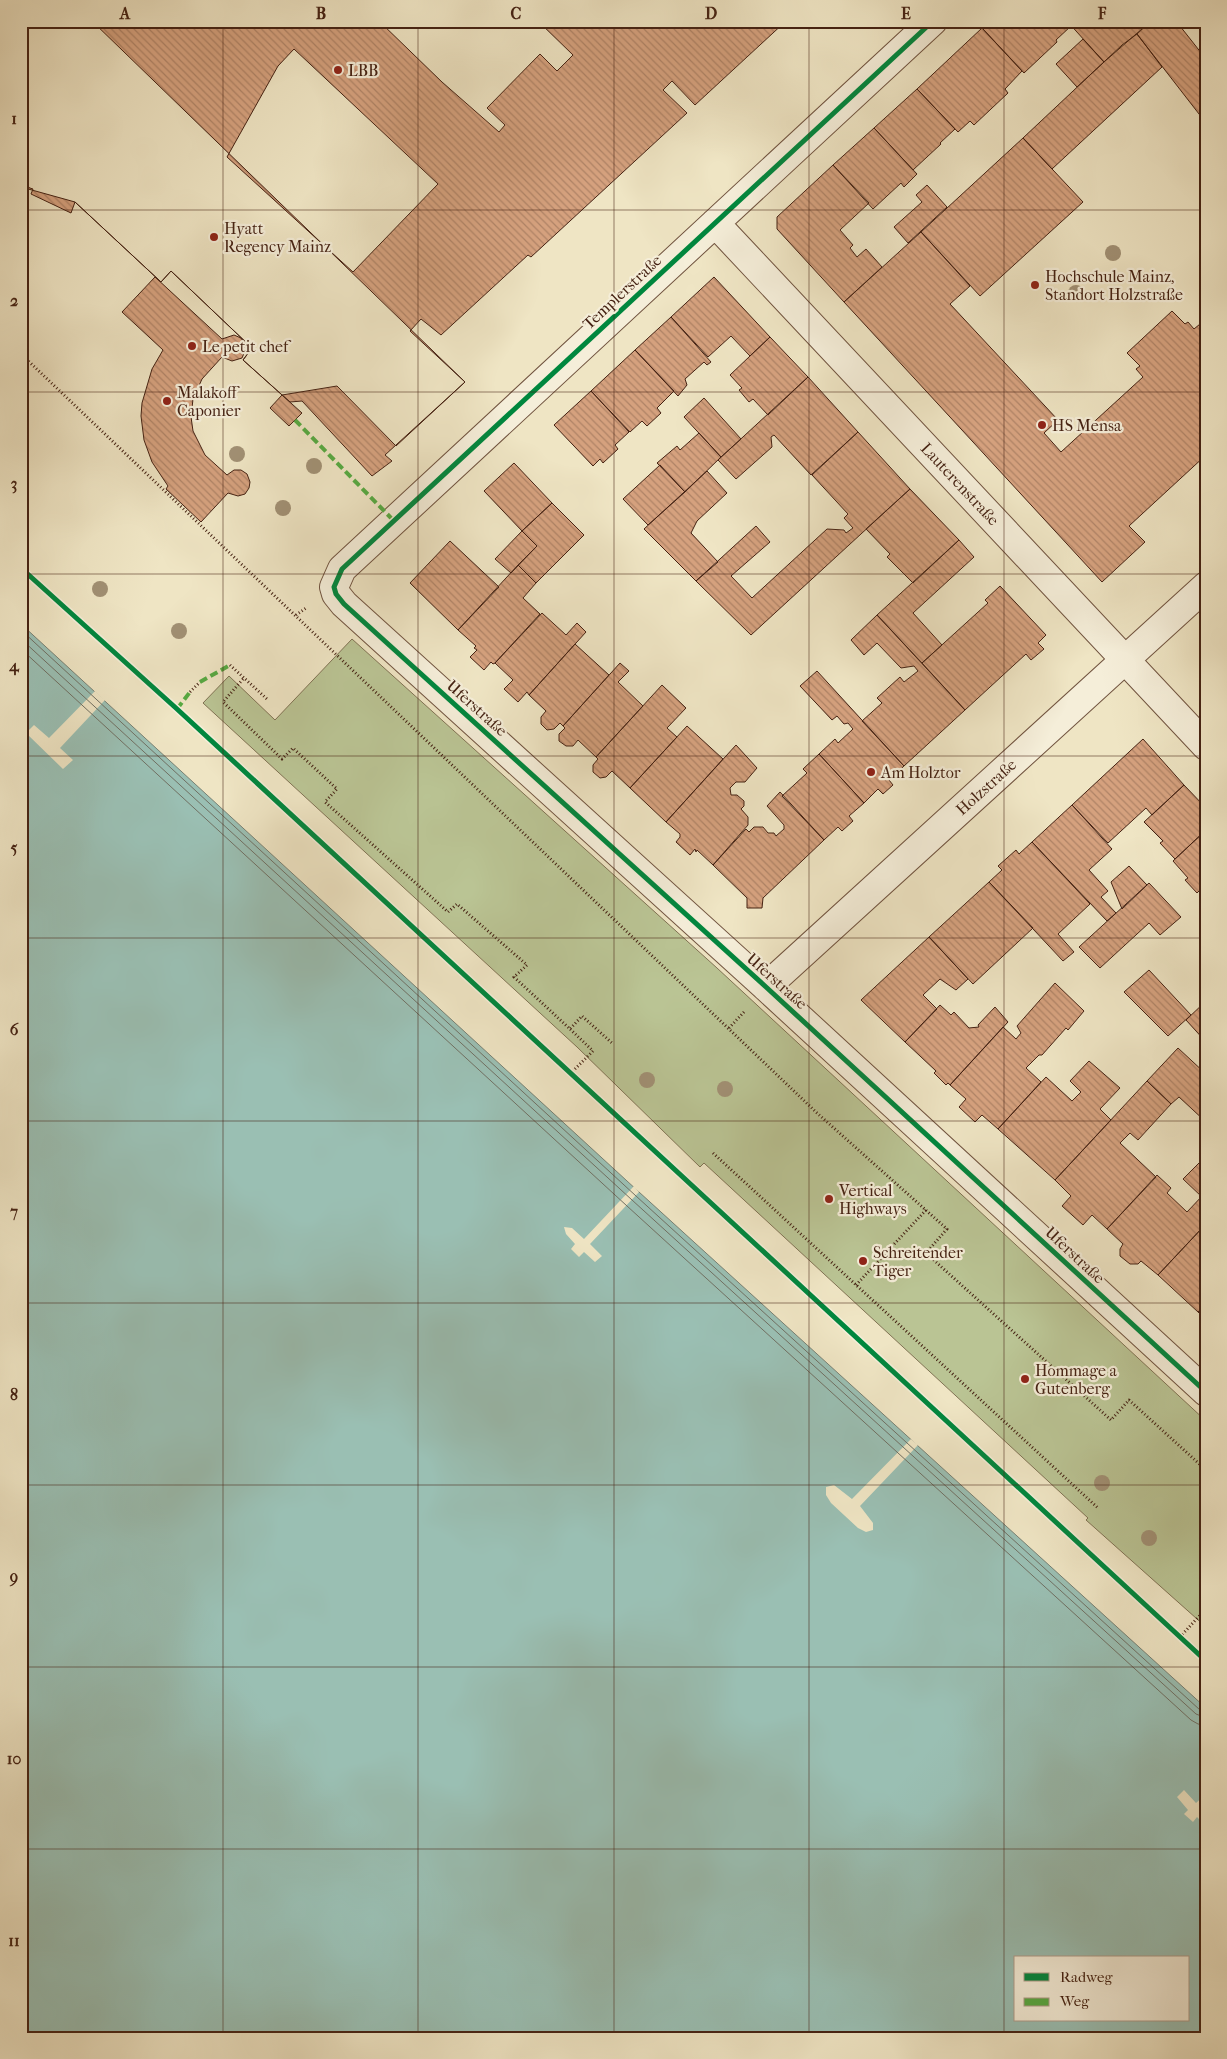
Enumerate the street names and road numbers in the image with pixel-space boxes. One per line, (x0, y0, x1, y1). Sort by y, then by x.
street label: Templerstraße (579, 251, 665, 333)
street label: Lauterenstraße (917, 439, 1003, 529)
street label: Uferstraße (443, 676, 511, 740)
street label: Holzstraße (952, 755, 1020, 819)
street label: Uferstraße (743, 949, 811, 1013)
street label: Uferstraße (1041, 1223, 1109, 1287)

